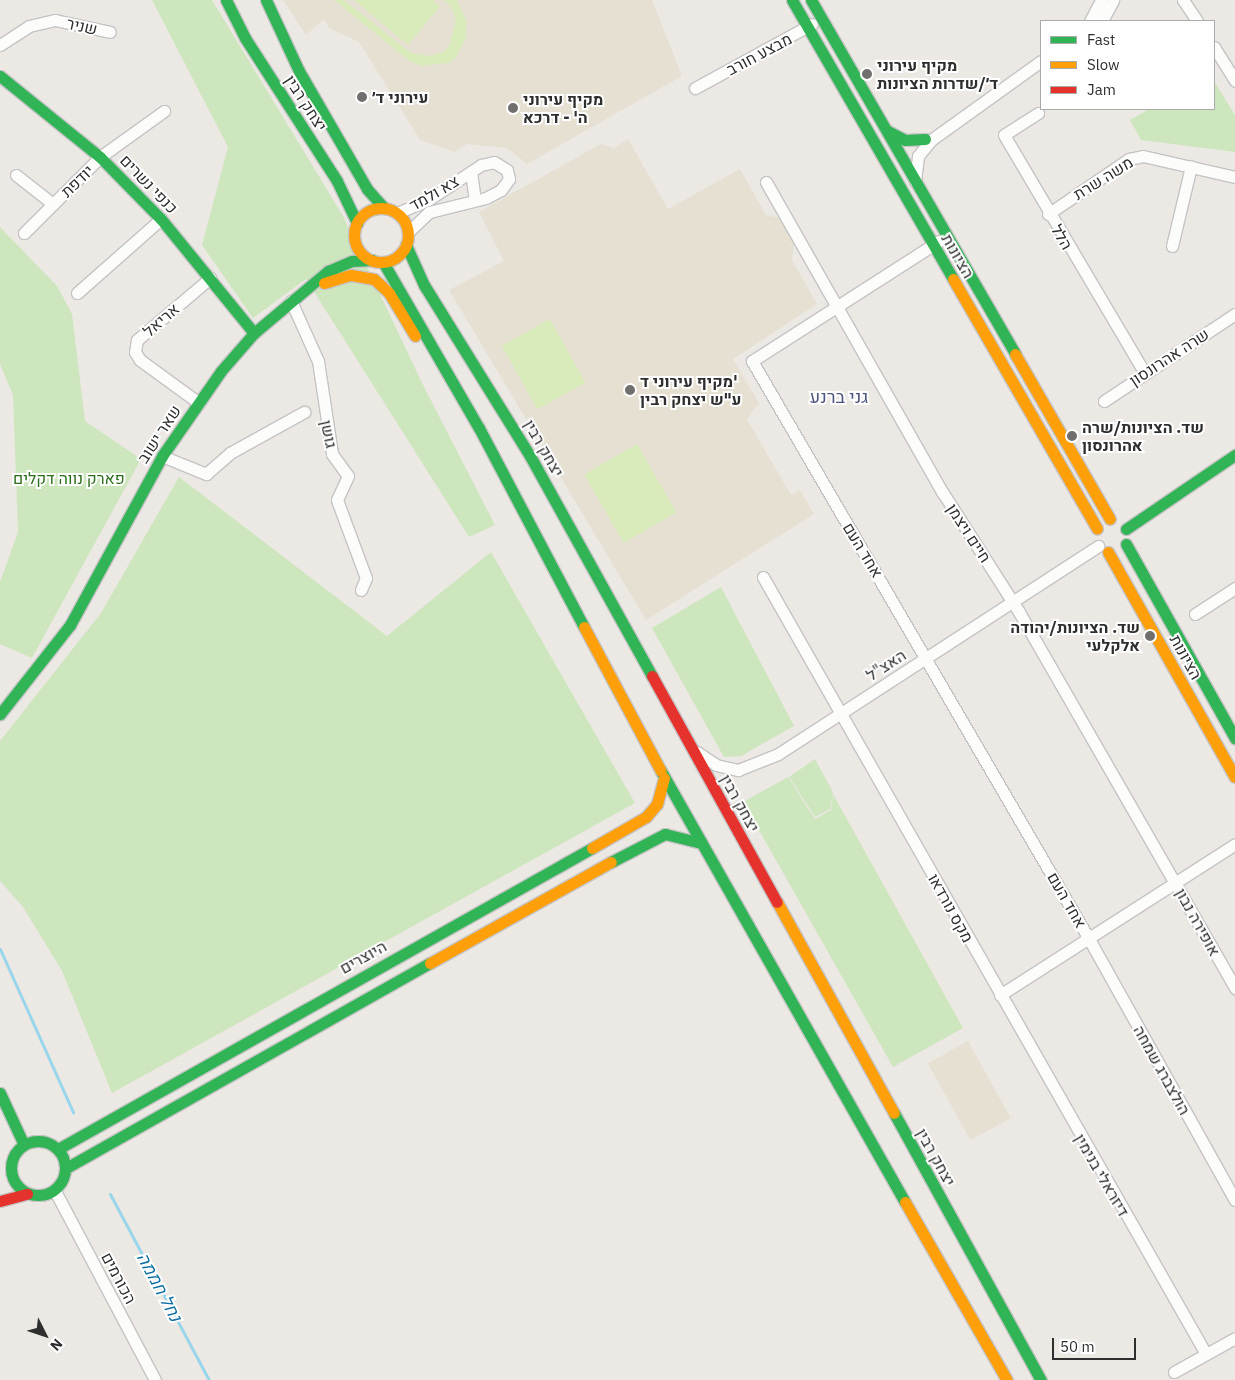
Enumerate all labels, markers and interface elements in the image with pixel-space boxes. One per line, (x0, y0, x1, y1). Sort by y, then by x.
street label: שניר (65, 13, 99, 39)
legend (1040, 20, 1215, 110)
street label: מבצע חורב (723, 29, 795, 79)
text: Fast (1087, 30, 1115, 49)
place label: מקיף עירוני ד׳/שדרות הציונות (877, 55, 998, 93)
text: Slow (1087, 55, 1120, 74)
marker: מקיף עירוני ד׳/שדרות הציונות (861, 68, 873, 80)
street label: יצחק רבין (281, 71, 331, 135)
text: Jam (1087, 80, 1116, 99)
place label: עירוני ד׳ (372, 87, 429, 107)
place label: מקיף עירוני ה' - דרכא (523, 89, 603, 127)
marker: עירוני ד׳ (356, 91, 368, 103)
marker: מקיף עירוני ה' - דרכא (507, 102, 519, 114)
street label: כנפי נשרים (116, 151, 182, 217)
street label: משה שרת (1070, 152, 1136, 204)
street label: יודפת (57, 161, 97, 201)
street label: צא ולמד (406, 171, 462, 215)
street label: הלל (1047, 221, 1077, 253)
street label: הציונות (938, 230, 978, 282)
street label: אריאל (139, 299, 183, 341)
street label: שרה אהרונסון (1125, 324, 1213, 390)
place label: מקיף עירוני ד' ע"ש יצחק רבין (640, 371, 742, 409)
marker: מקיף עירוני ד' ע"ש יצחק רבין (624, 384, 636, 396)
district label: גני ברנע (810, 386, 868, 408)
street label: שאר ישוב (133, 401, 185, 467)
street label: יצחק רבין (520, 416, 568, 480)
place label: שד. הציונות/שרה אהרונסון (1082, 417, 1204, 455)
street label: גושן (317, 418, 341, 450)
marker: שד. הציונות/שרה אהרונסון (1066, 430, 1078, 442)
park label: פארק נווה דקלים (13, 468, 125, 488)
street label: חיים ויצמן (943, 500, 995, 566)
street label: אחד העם (839, 519, 887, 581)
place label: שד. הציונות/יהודה אלקלעי (1010, 617, 1140, 655)
marker: שד. הציונות/יהודה אלקלעי (1144, 630, 1156, 642)
street label: הציונות (1166, 631, 1206, 683)
street label: האצ"ל (863, 645, 909, 685)
street label: יצחק רבין (716, 771, 764, 835)
street label: אחד העם (1043, 869, 1091, 931)
street label: מקס נורדאו (924, 870, 978, 946)
street label: אופירה נבון (1172, 885, 1224, 959)
street label: היוצרים (336, 936, 390, 978)
street label: הולצברג שמחה (1130, 1022, 1194, 1118)
street label: יצחק רבין (912, 1125, 960, 1189)
street label: דיזראלי בנימין (1071, 1130, 1133, 1220)
street label: הכורמים (97, 1249, 141, 1307)
water label: נחל חממה (132, 1249, 186, 1325)
north arrow (20, 1310, 70, 1360)
scale bar (1055, 1328, 1139, 1360)
text: N (46, 1335, 66, 1355)
text: 50 m (1060, 1337, 1095, 1356)

